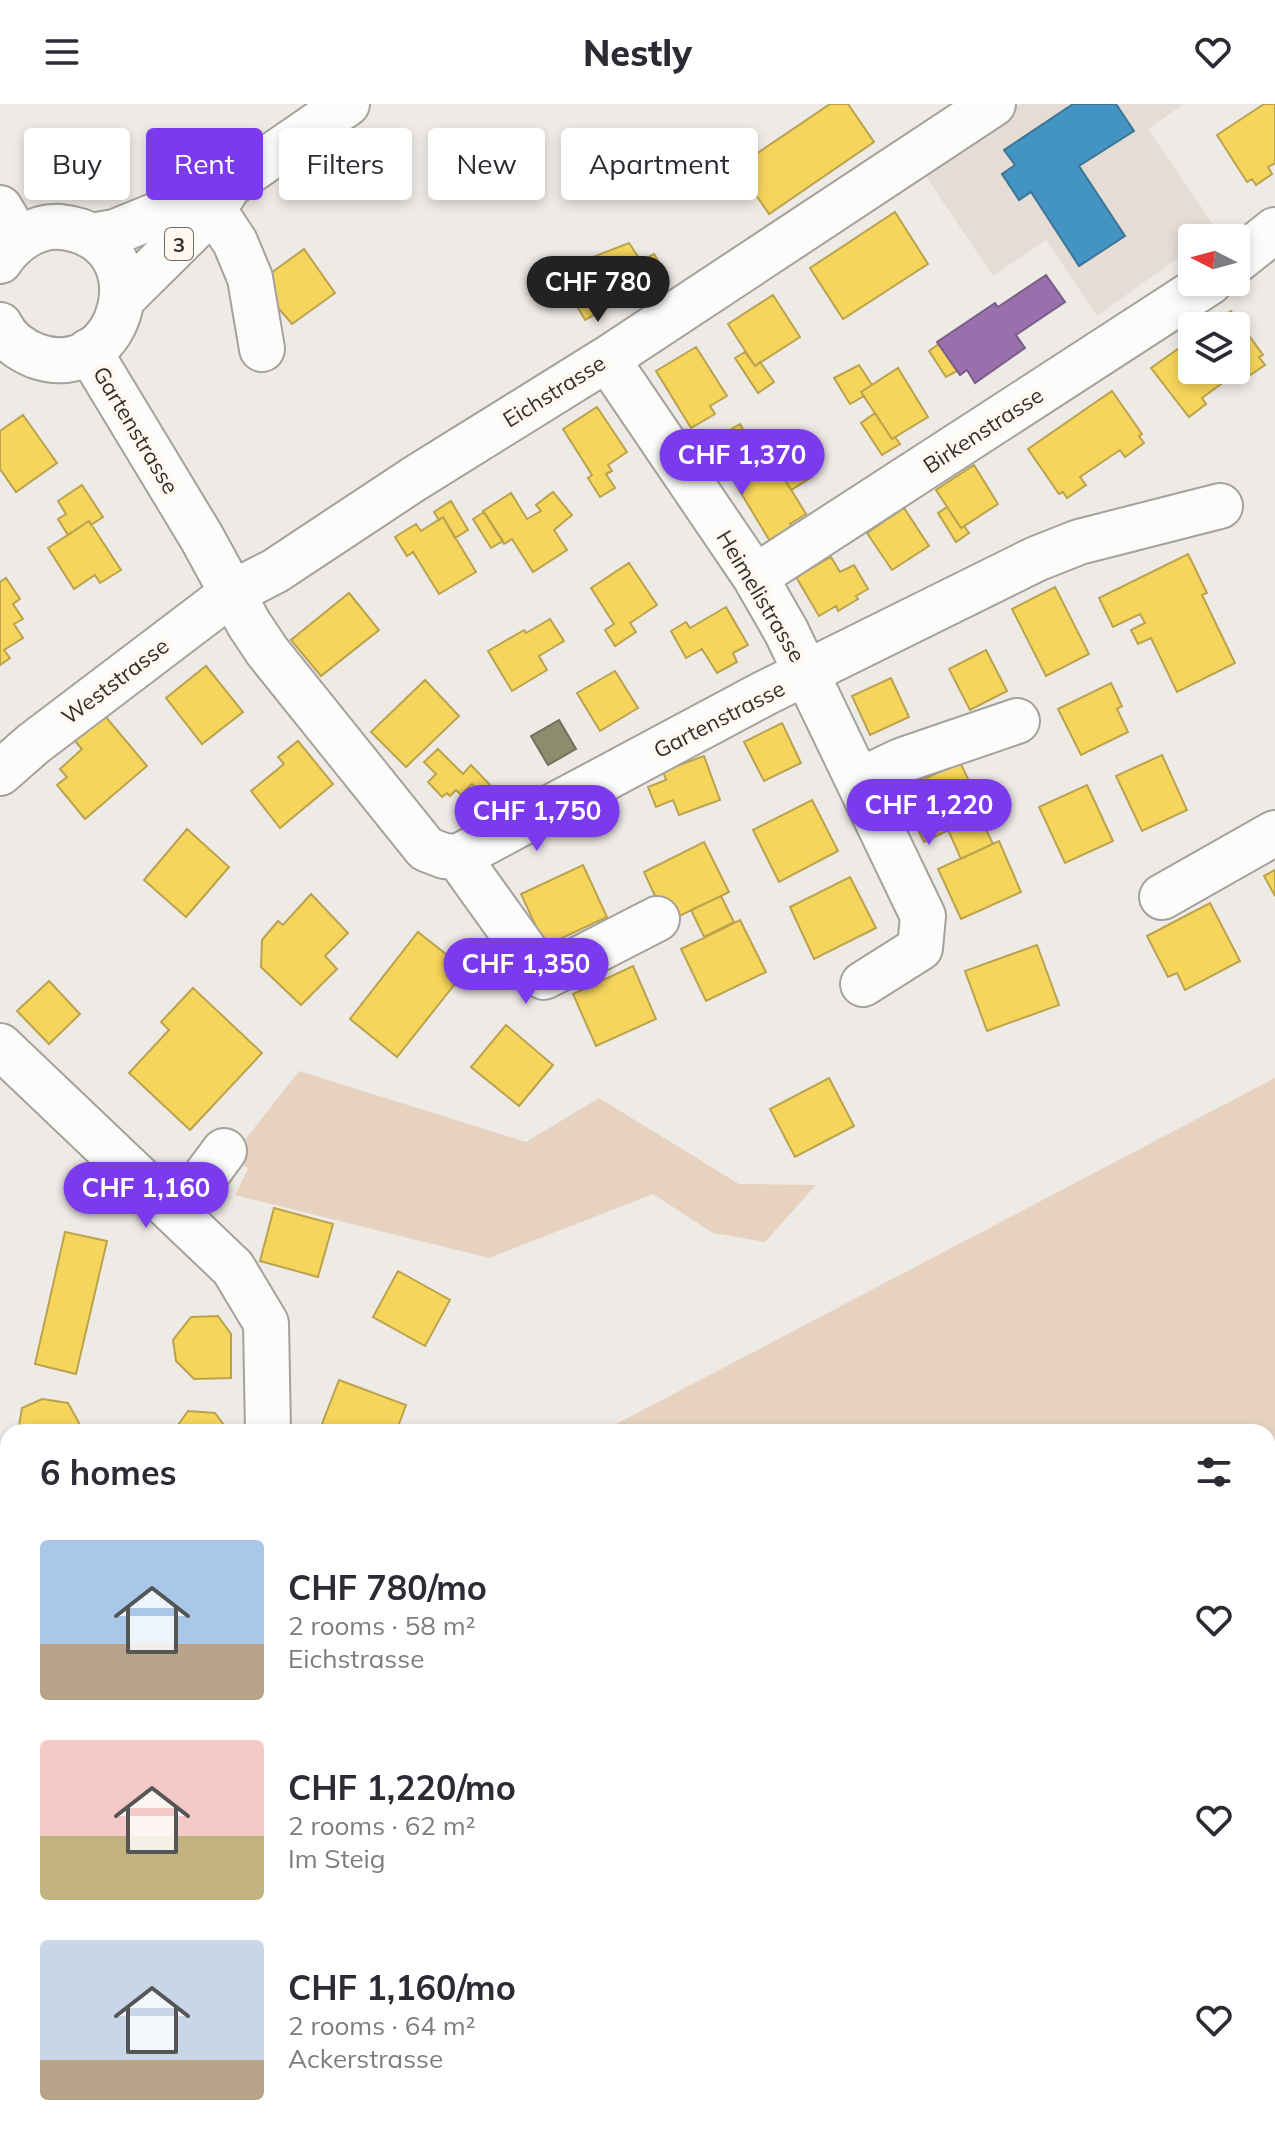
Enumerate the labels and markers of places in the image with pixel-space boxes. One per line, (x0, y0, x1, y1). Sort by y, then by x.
pin: CHF 780 (524, 256, 672, 324)
pin: CHF 1,370 (650, 429, 834, 497)
pin: CHF 1,220 (837, 779, 1021, 847)
pin: CHF 1,750 (445, 785, 629, 853)
pin: CHF 1,350 (434, 938, 618, 1006)
pin: CHF 1,160 (54, 1162, 238, 1230)

